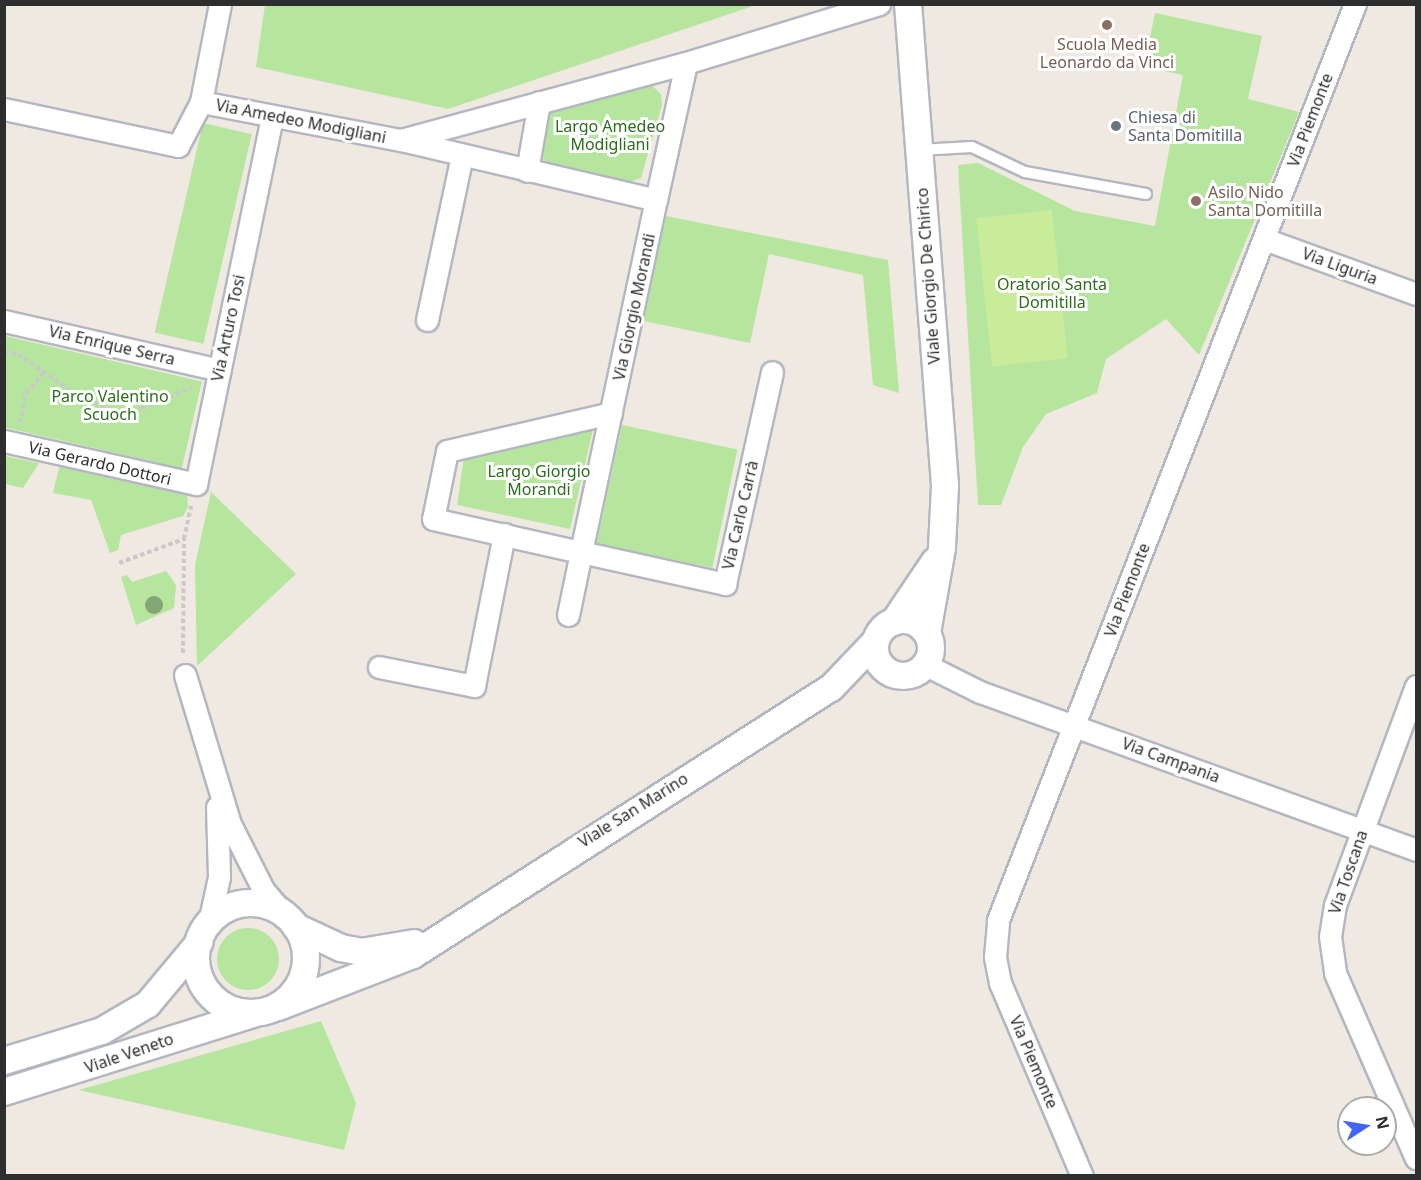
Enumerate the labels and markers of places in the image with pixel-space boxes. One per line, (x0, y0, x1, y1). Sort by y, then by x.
marker: Scuola Media Leonardo da Vinci (1100, 18, 1114, 32)
place label: Scuola Media Leonardo da Vinci (1040, 34, 1174, 72)
place label: Chiesa di Santa Domitilla (1128, 107, 1242, 145)
marker: Chiesa di Santa Domitilla (1109, 119, 1123, 133)
place label: Asilo Nido Santa Domitilla (1208, 182, 1322, 220)
marker: Asilo Nido Santa Domitilla (1189, 194, 1203, 208)

